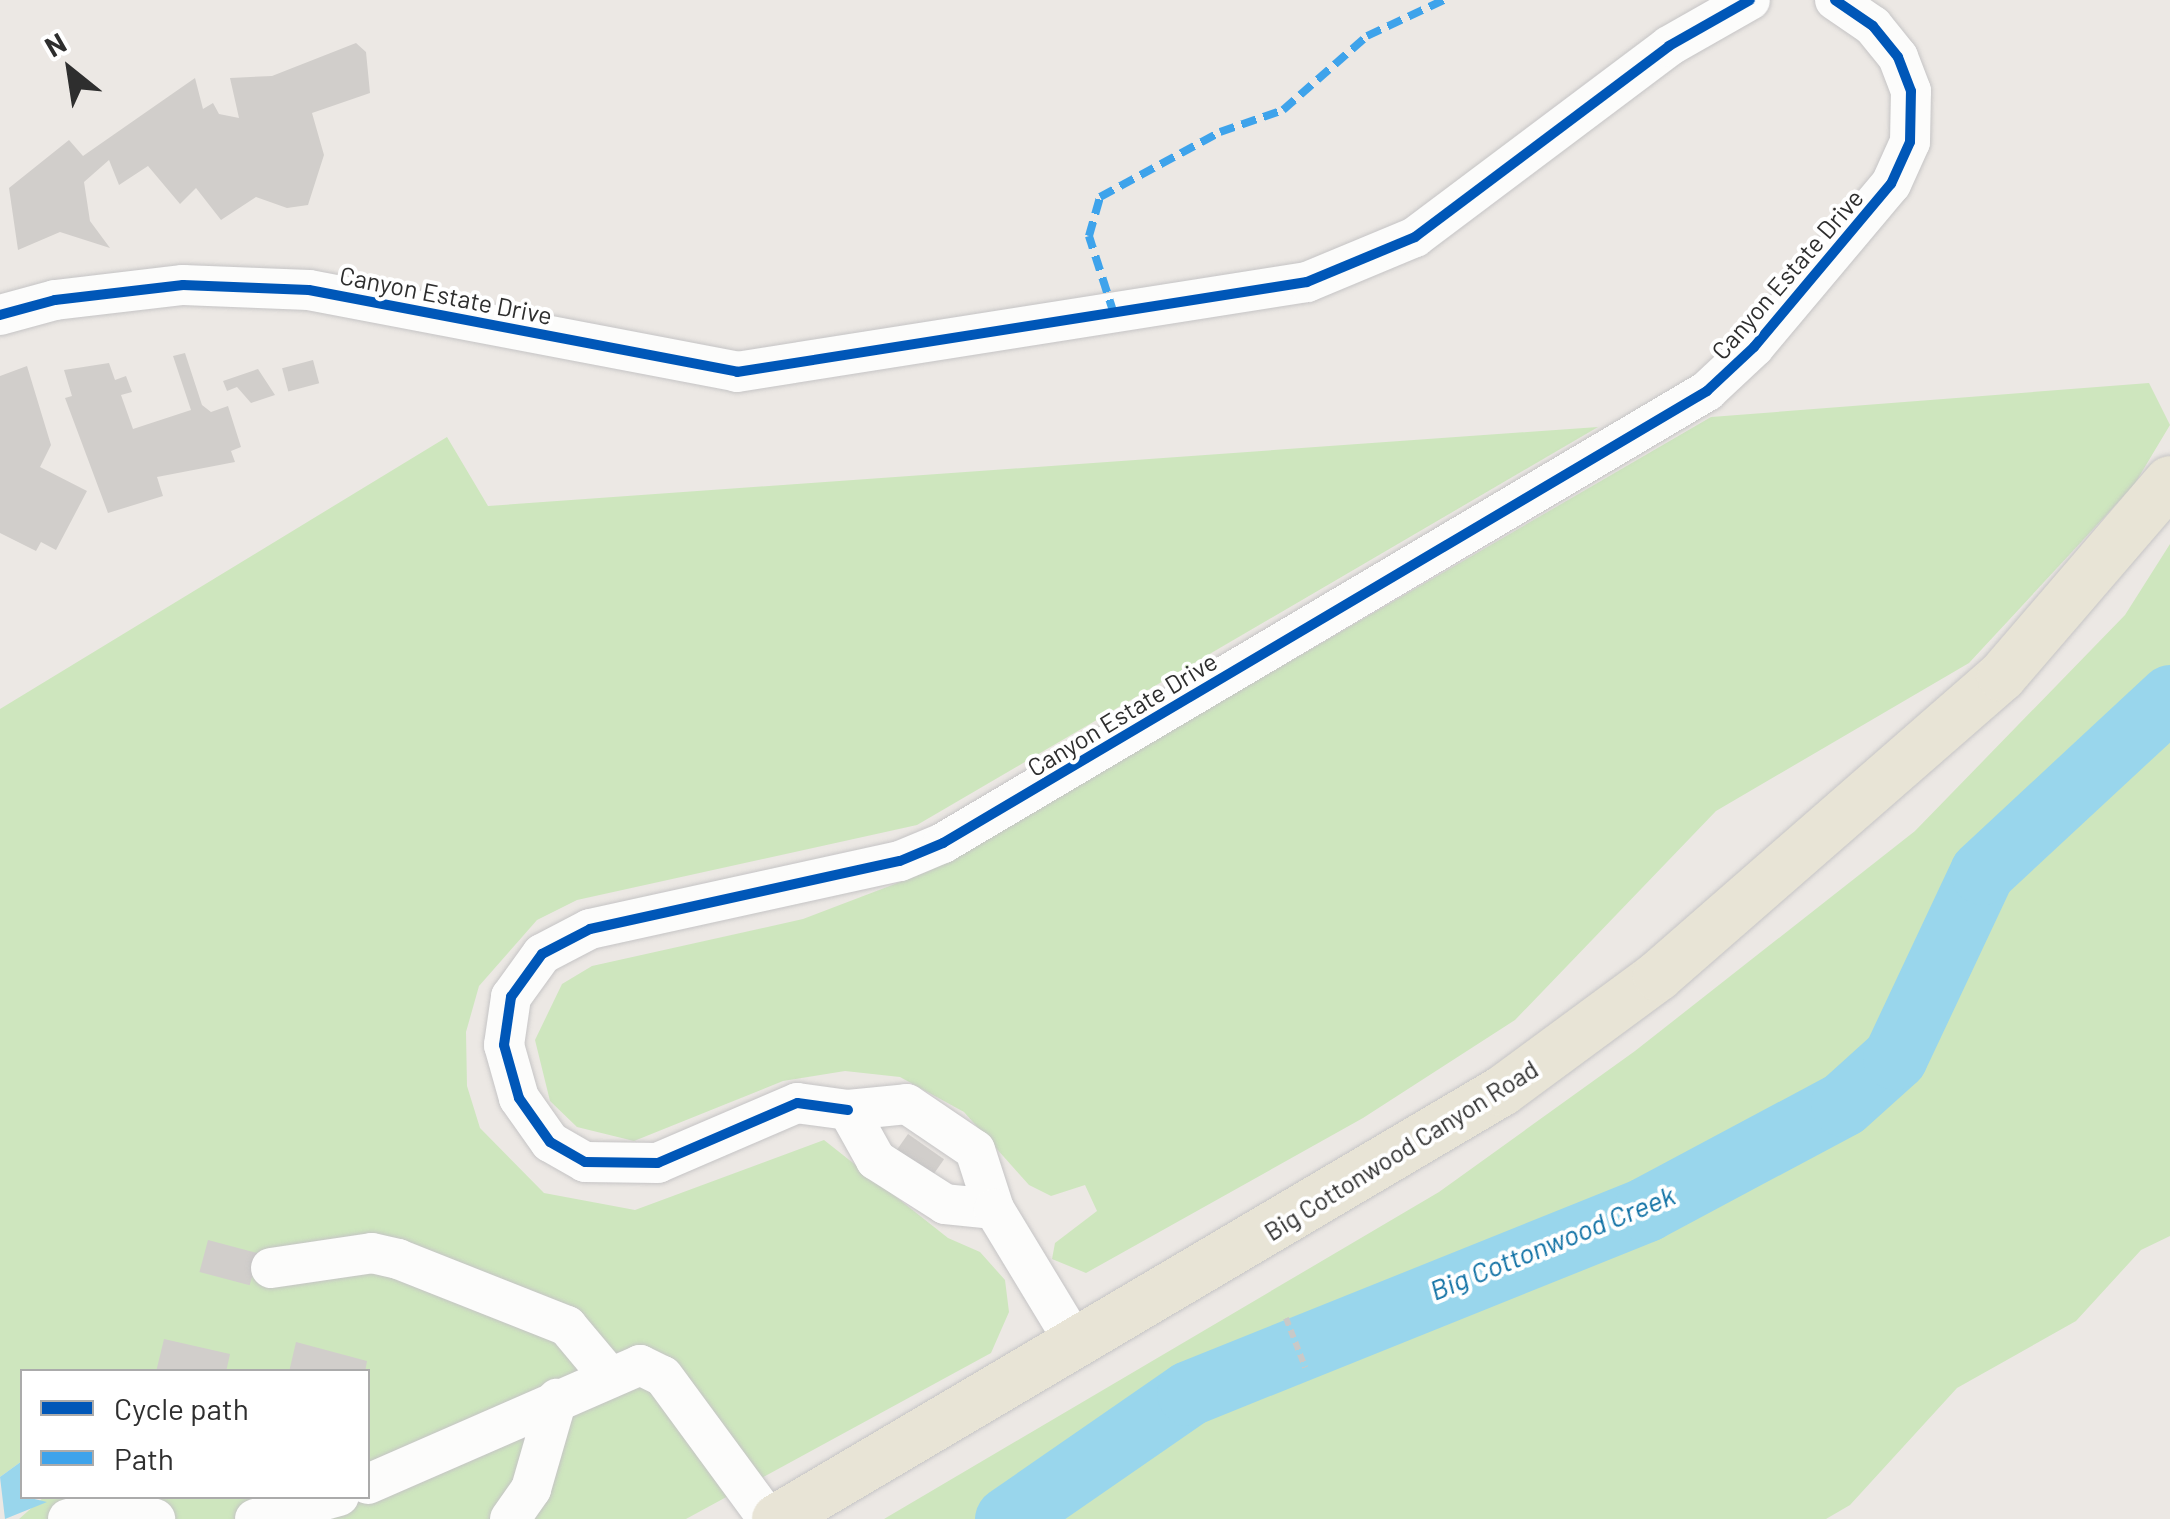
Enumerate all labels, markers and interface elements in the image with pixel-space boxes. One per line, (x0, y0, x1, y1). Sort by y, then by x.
north arrow (20, 20, 120, 120)
text: N (38, 25, 72, 63)
street label: Canyon Estate Drive (1705, 183, 1869, 365)
street label: Canyon Estate Drive (337, 260, 555, 330)
street label: Canyon Estate Drive (1022, 646, 1222, 782)
street label: Big Cottonwood Canyon Road (1259, 1053, 1543, 1247)
water label: Big Cottonwood Creek (1425, 1177, 1679, 1307)
legend (20, 1369, 370, 1499)
text: Cycle path (114, 1390, 249, 1426)
text: Path (114, 1440, 174, 1476)

